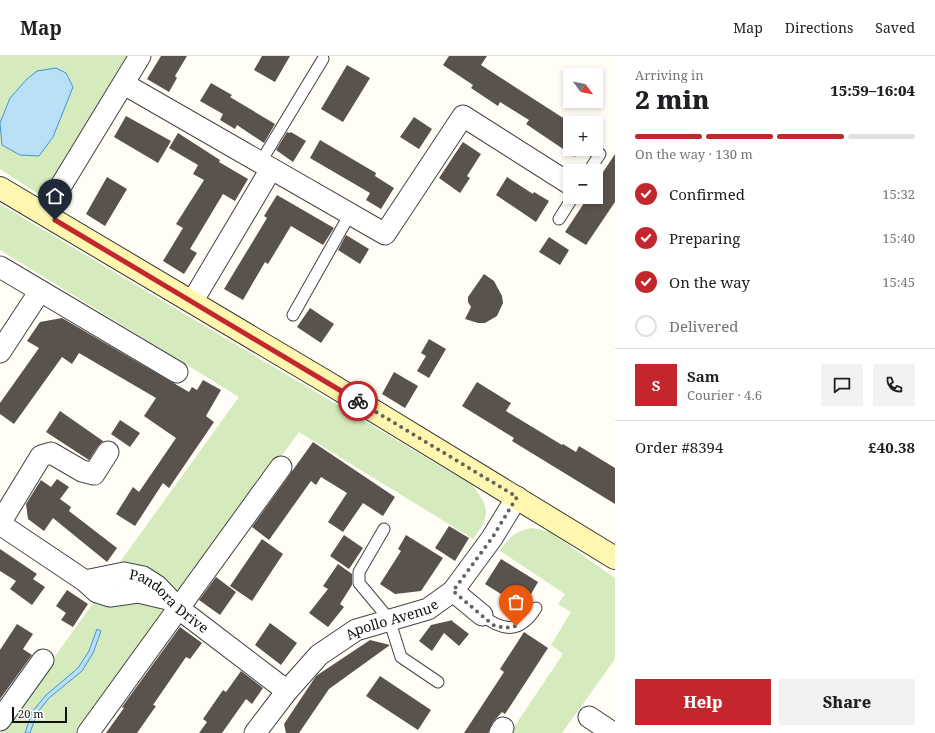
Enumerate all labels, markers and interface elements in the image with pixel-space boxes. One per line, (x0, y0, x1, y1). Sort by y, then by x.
text: Map (20, 15, 62, 41)
text: Map (733, 18, 763, 37)
text: Directions (785, 18, 853, 37)
text: Saved (875, 18, 915, 37)
text: Arriving in (635, 66, 704, 84)
north arrow (563, 68, 603, 108)
map controls (563, 68, 603, 204)
text: 15:59–16:04 (830, 80, 915, 100)
text: 2 min (635, 81, 710, 117)
button: + (563, 116, 603, 156)
text: On the way · 130 m (635, 145, 753, 163)
button: − (563, 164, 603, 204)
pin (38, 179, 72, 220)
icon: check (635, 183, 657, 205)
text: Confirmed (669, 184, 745, 204)
icon: home (44, 185, 66, 207)
text: 15:32 (882, 185, 915, 203)
icon: check (635, 227, 657, 249)
text: Preparing (669, 228, 740, 248)
text: 15:40 (882, 229, 915, 247)
icon: check (635, 271, 657, 293)
text: On the way (669, 272, 750, 292)
text: 15:45 (882, 273, 915, 291)
text: Delivered (669, 316, 738, 336)
button: chat (821, 364, 863, 406)
button: phone (873, 364, 915, 406)
text: Sam (687, 366, 719, 386)
text: S (652, 375, 660, 395)
courier (338, 381, 378, 421)
text: Courier · 4.6 (687, 386, 762, 404)
icon: bike (347, 390, 369, 412)
text: Order #8394 (635, 437, 723, 457)
text: £40.38 (868, 437, 915, 457)
street label: Pandora Drive (128, 564, 213, 637)
pin (499, 585, 533, 626)
icon: bag (505, 591, 527, 613)
street label: Apollo Avenue (341, 595, 442, 644)
button: Help (635, 679, 771, 725)
button: Share (779, 679, 915, 725)
scale bar (12, 705, 67, 724)
text: 20 m (18, 706, 44, 721)

